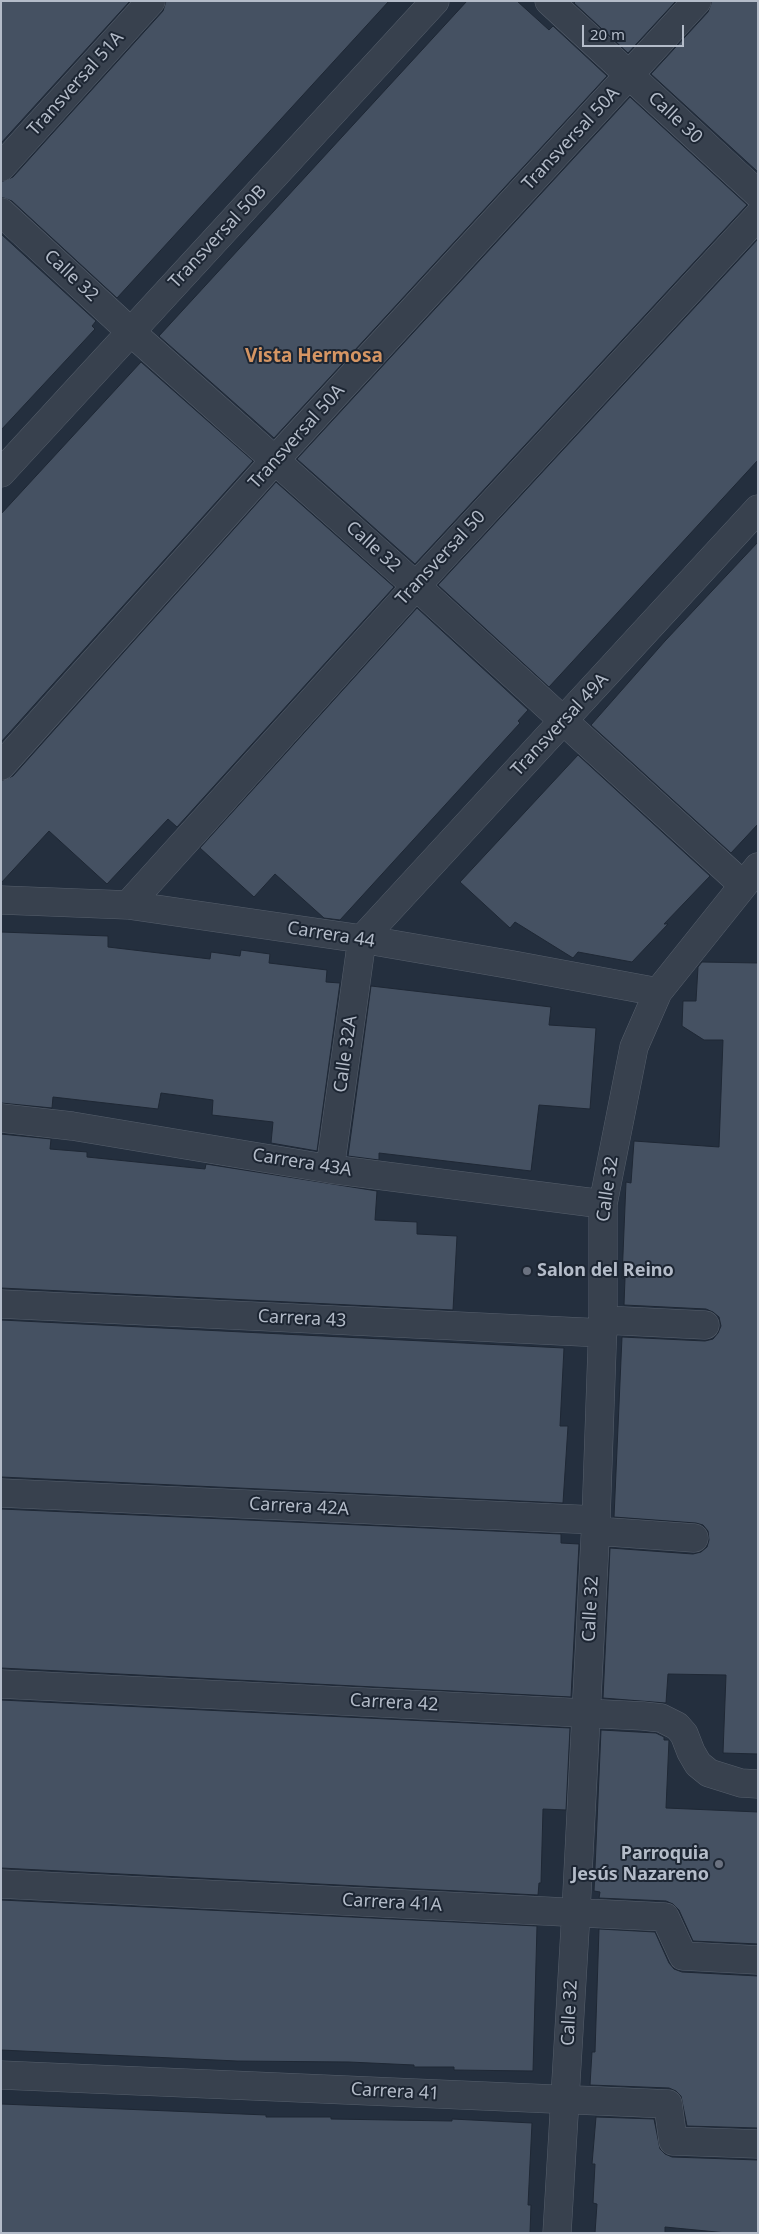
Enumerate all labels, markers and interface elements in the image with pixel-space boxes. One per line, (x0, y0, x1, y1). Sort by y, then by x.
scale bar (584, 15, 686, 47)
text: 20 m (590, 24, 625, 44)
street label: Transversal 51A (24, 27, 128, 141)
street label: Transversal 50A (518, 83, 624, 195)
street label: Calle 30 (643, 88, 707, 148)
street label: Transversal 50B (165, 181, 271, 293)
street label: Calle 32 (39, 246, 103, 306)
district label: Vista Hermosa (245, 346, 383, 368)
street label: Transversal 50A (245, 380, 349, 494)
street label: Transversal 50 (392, 506, 490, 610)
street label: Calle 32 (341, 517, 405, 577)
street label: Transversal 49A (507, 669, 613, 781)
street label: Carrera 44 (286, 917, 376, 953)
street label: Calle 32A (330, 1014, 362, 1094)
street label: Carrera 43A (251, 1145, 353, 1181)
street label: Calle 32 (593, 1155, 623, 1223)
place label: Salon del Reino (537, 1260, 674, 1282)
marker: Salon del Reino (521, 1265, 533, 1277)
street label: Carrera 43 (257, 1306, 347, 1332)
street label: Carrera 42A (248, 1494, 350, 1520)
street label: Calle 32 (578, 1575, 604, 1643)
street label: Carrera 42 (349, 1690, 439, 1716)
place label: Parroquia Jesús Nazareno (571, 1843, 709, 1886)
marker: Parroquia Jesús Nazareno (713, 1858, 725, 1870)
street label: Carrera 41A (341, 1890, 443, 1916)
street label: Calle 32 (557, 1979, 583, 2047)
street label: Carrera 41 (350, 2079, 440, 2105)

